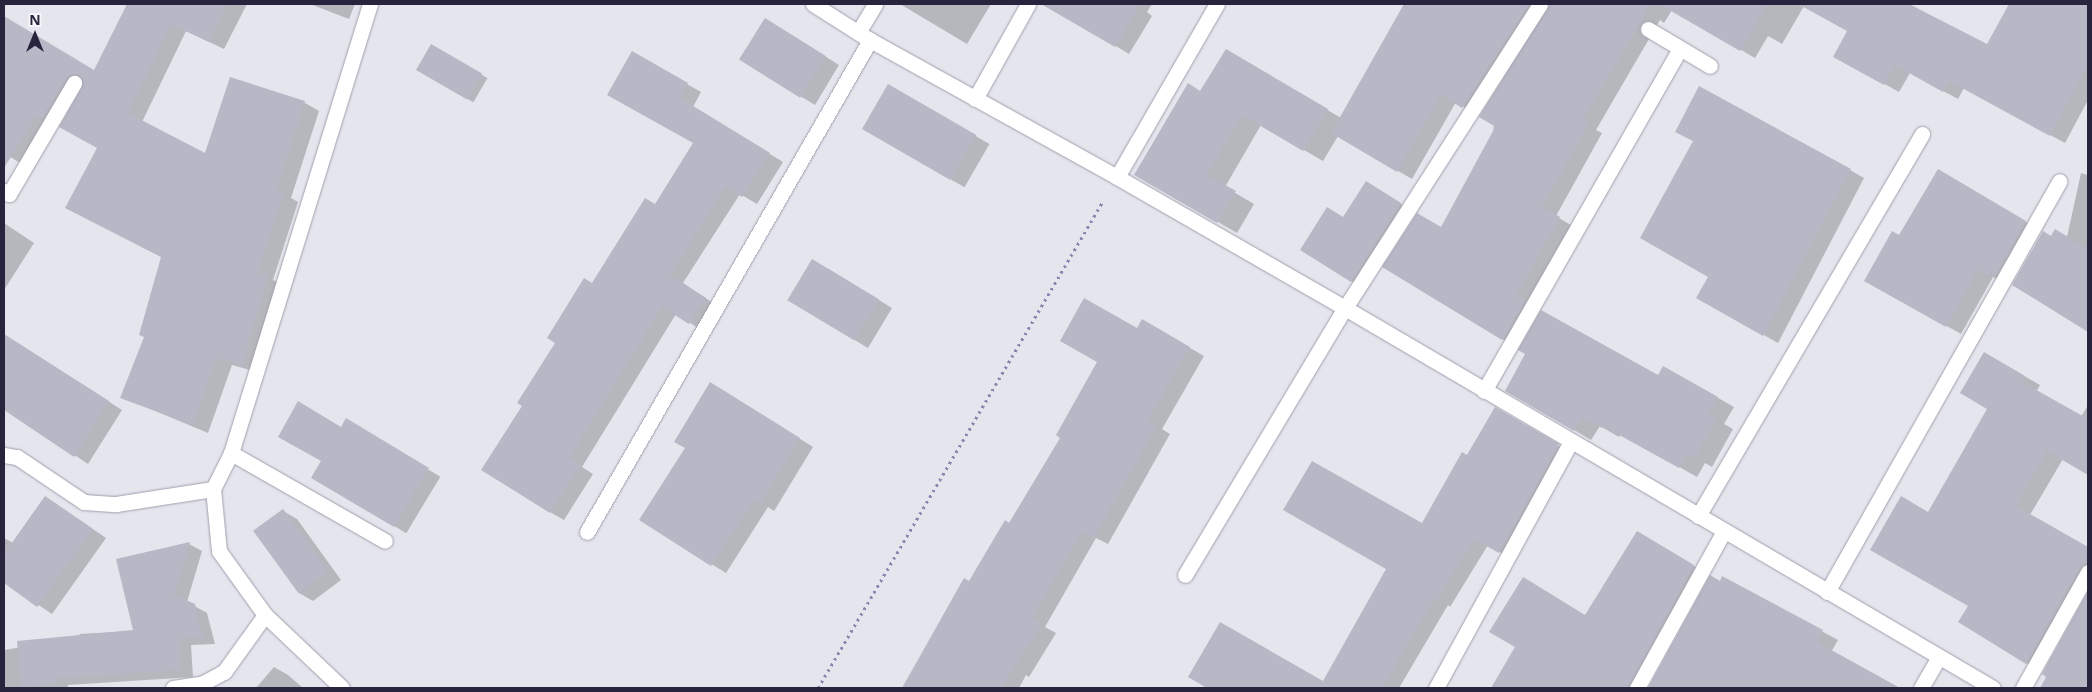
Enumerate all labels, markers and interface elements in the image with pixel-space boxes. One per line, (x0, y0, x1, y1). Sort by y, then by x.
north arrow (10, 10, 60, 60)
text: N (29, 10, 41, 29)

